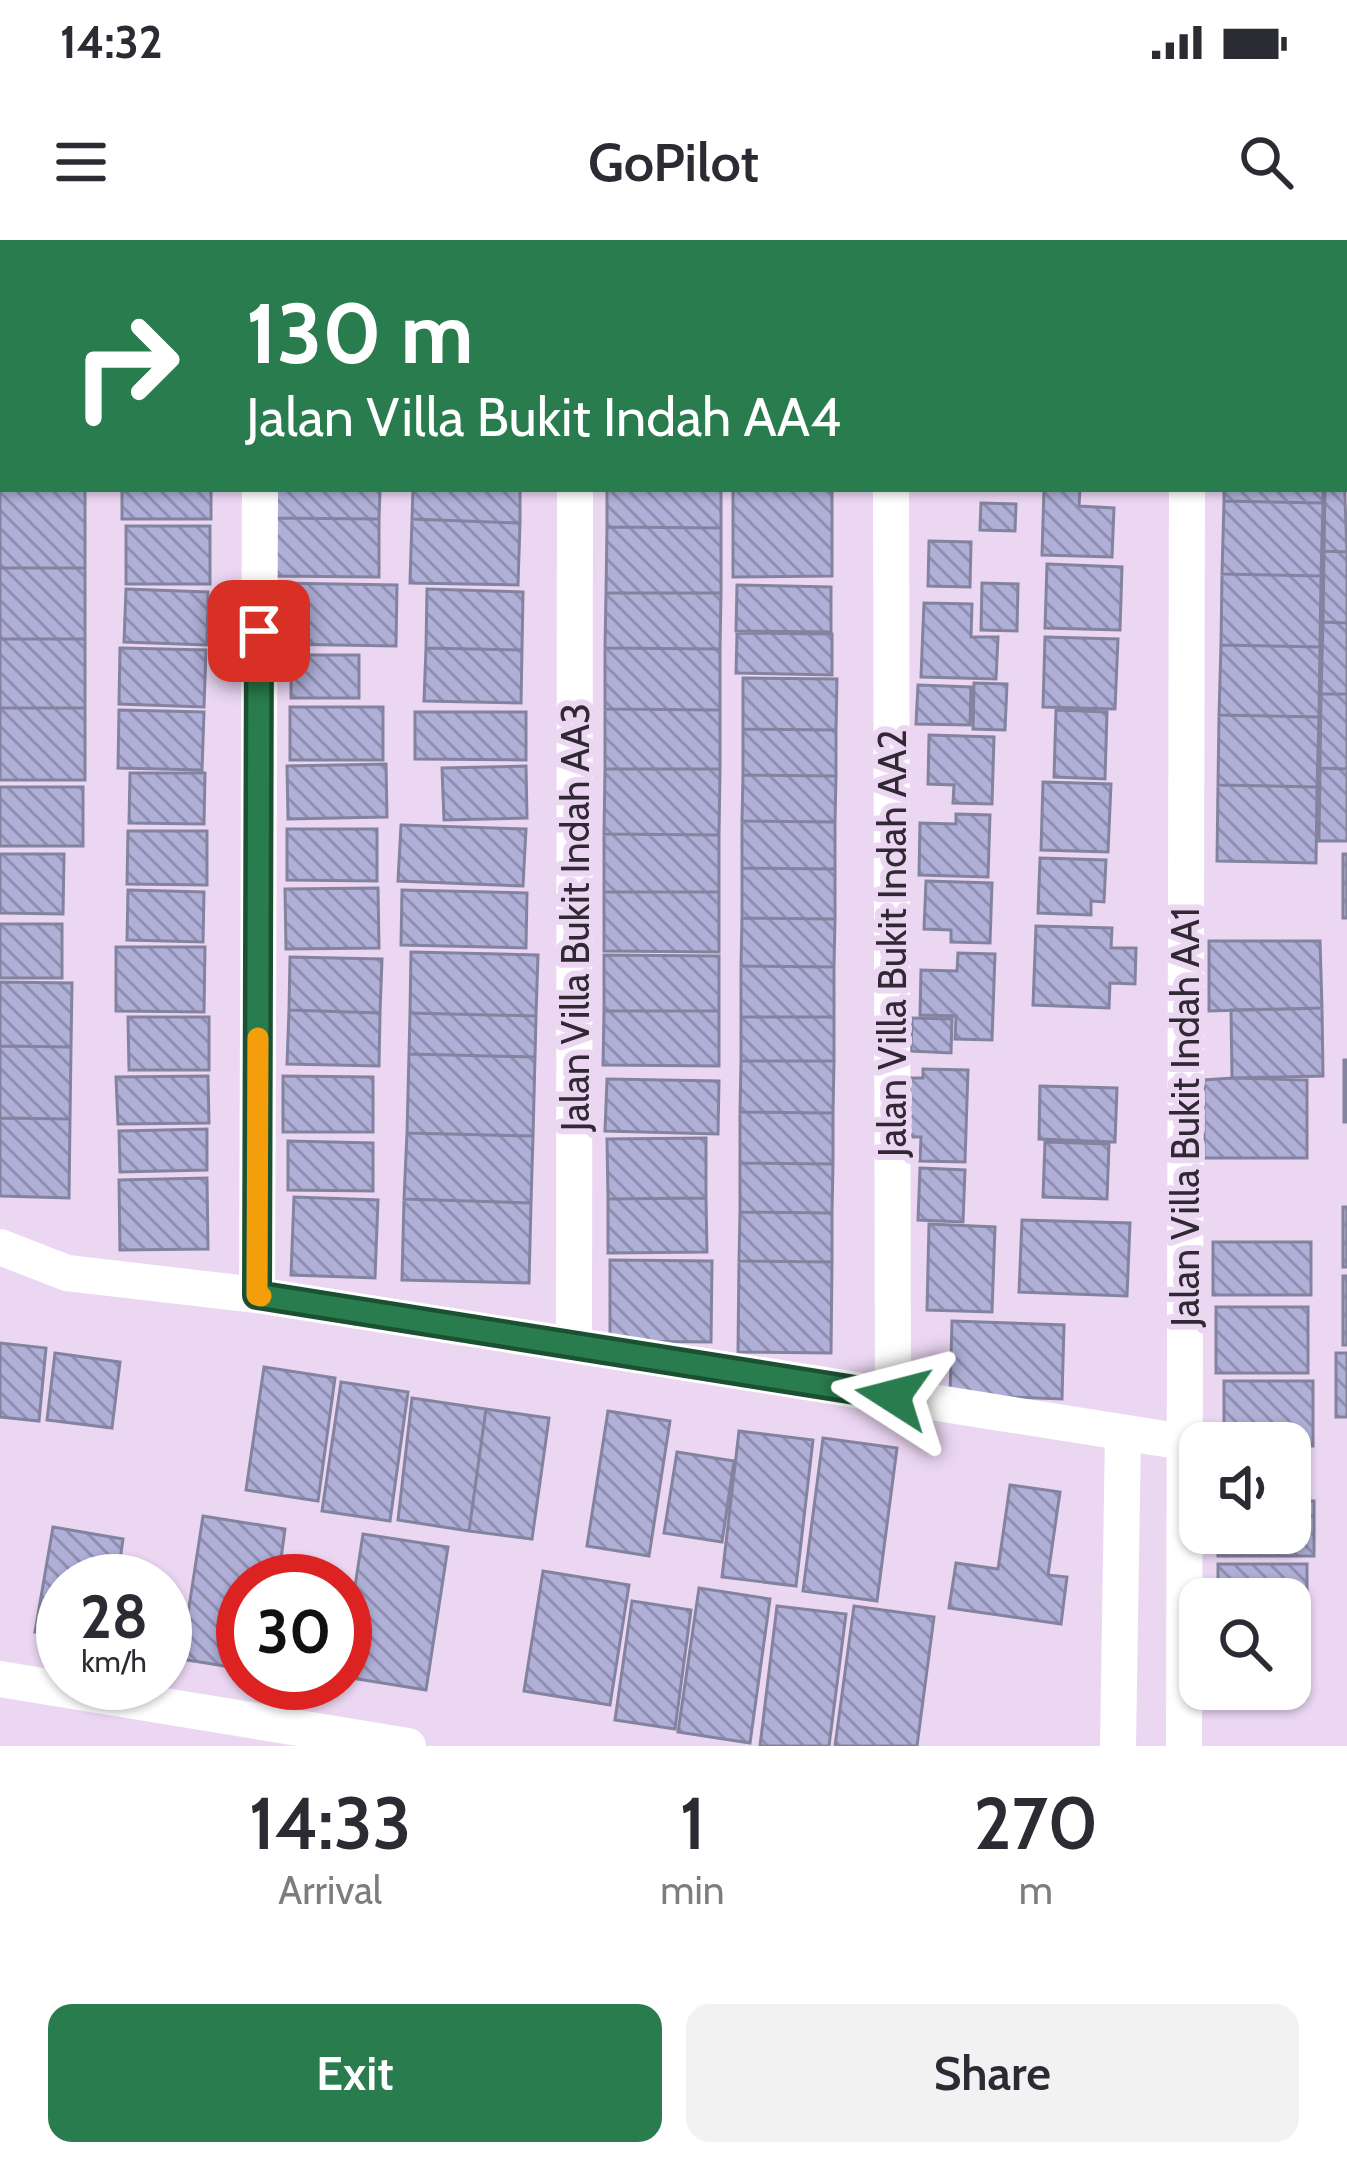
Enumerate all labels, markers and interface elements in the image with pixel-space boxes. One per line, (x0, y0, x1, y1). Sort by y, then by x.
text: 14:32 (60, 15, 163, 69)
icon: menu (48, 129, 114, 195)
text: GoPilot (588, 129, 759, 195)
icon: search (1233, 129, 1299, 195)
text: 130 m (246, 282, 473, 384)
icon: right (48, 288, 204, 444)
text: Jalan Villa Bukit Indah AA4 (246, 384, 841, 450)
pin (208, 580, 310, 682)
icon: arrive (226, 598, 292, 664)
street label: Jalan Villa Bukit Indah AA3 (551, 703, 599, 1132)
street label: Jalan Villa Bukit Indah AA2 (868, 729, 916, 1158)
street label: Jalan Villa Bukit Indah AA1 (1161, 907, 1209, 1328)
position arrow (830, 1333, 956, 1459)
map controls (1179, 1422, 1311, 1710)
button: sound (1179, 1422, 1311, 1554)
speed limit sign: 30 (216, 1554, 372, 1710)
button: search (1179, 1578, 1311, 1710)
text: 28 (80, 1580, 148, 1653)
text: km/h (81, 1643, 147, 1680)
text: 14:33 (249, 1780, 411, 1867)
text: 1 (680, 1780, 705, 1867)
text: 270 (974, 1780, 1098, 1867)
text: Arrival (278, 1866, 382, 1914)
text: min (660, 1866, 725, 1914)
text: m (1019, 1866, 1053, 1914)
button: Exit (48, 2004, 662, 2142)
button: Share (686, 2004, 1299, 2142)

